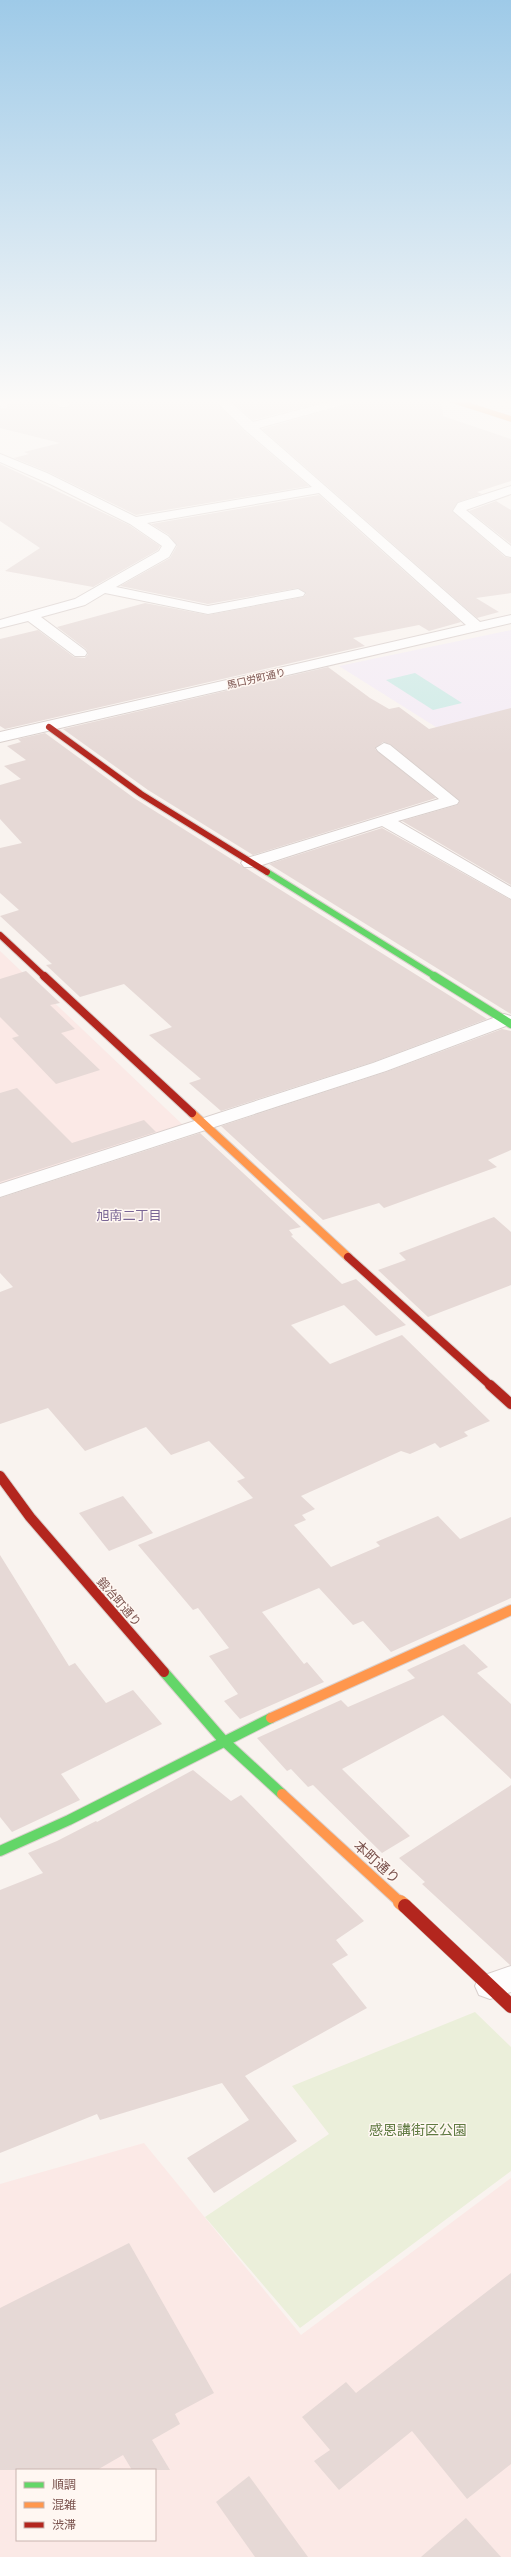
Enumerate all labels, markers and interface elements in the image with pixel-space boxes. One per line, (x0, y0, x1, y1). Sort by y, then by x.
street label: 馬口労町通り (225, 665, 287, 692)
district label: 旭南二丁目 (96, 1208, 162, 1223)
street label: 鍛冶町通り (94, 1575, 144, 1629)
street label: 本町通り (350, 1837, 403, 1887)
park label: 感恩講街区公園 (369, 2122, 467, 2139)
legend (16, 2469, 156, 2541)
text: 順調 (52, 2478, 76, 2492)
text: 混雑 (52, 2498, 76, 2512)
text: 渋滞 (52, 2518, 76, 2532)

